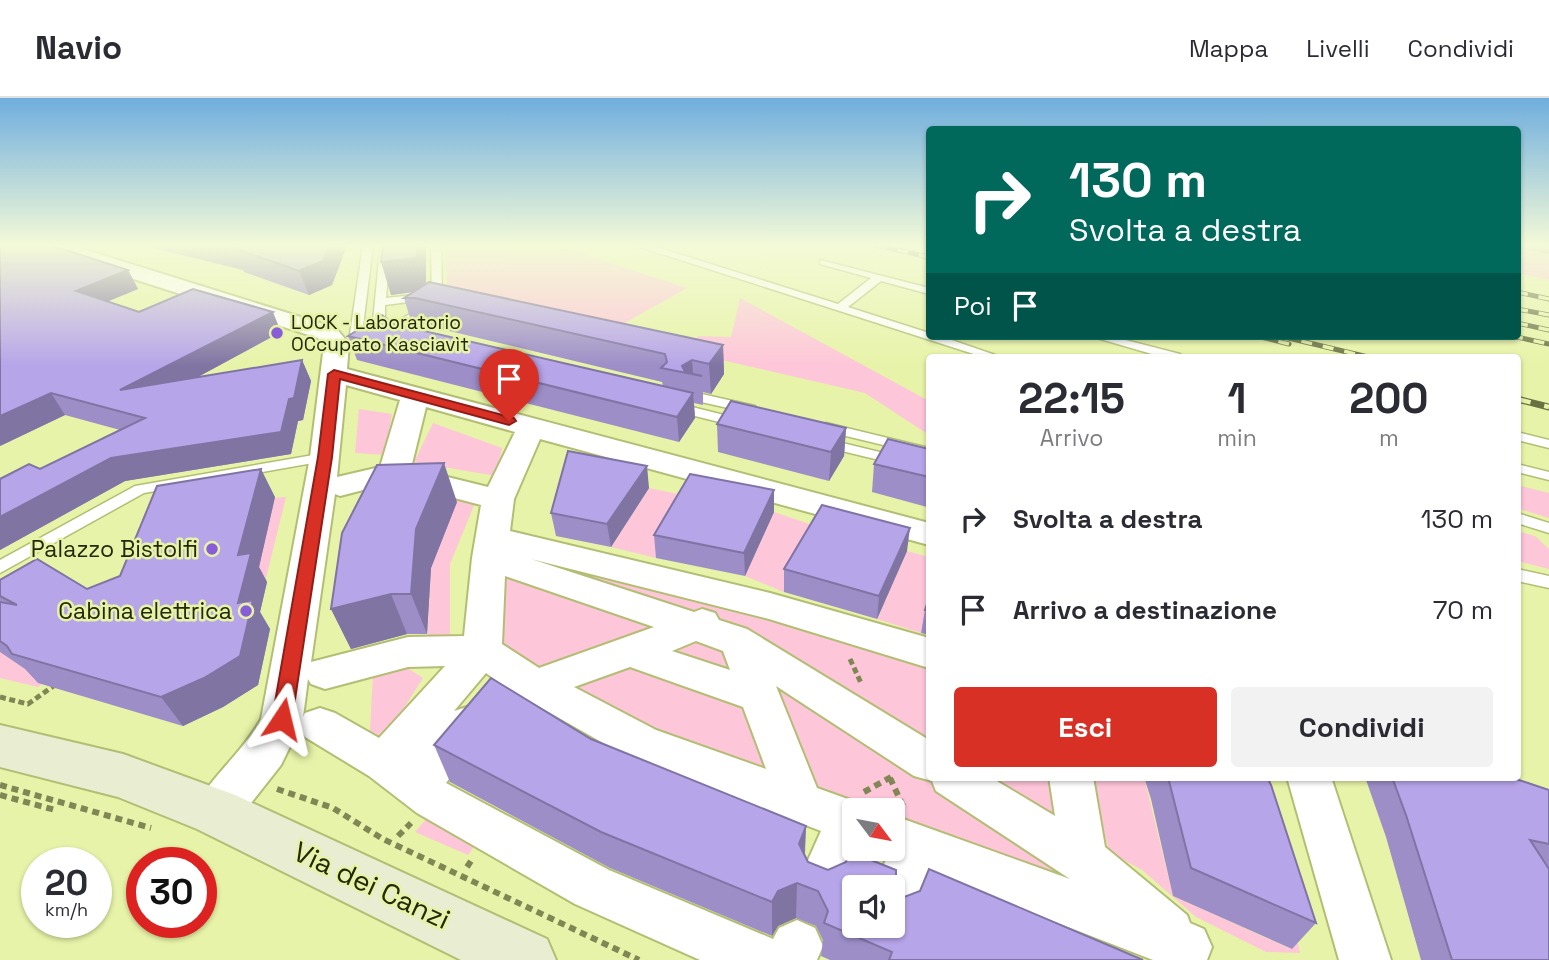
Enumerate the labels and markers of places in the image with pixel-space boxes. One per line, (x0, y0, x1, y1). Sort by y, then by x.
place label: LOCK - Laboratorio OCcupato Kasciavìt (291, 310, 469, 357)
marker: LOCK - Laboratorio OCcupato Kasciavìt (269, 325, 285, 341)
pin (479, 349, 539, 421)
place label: Palazzo Bistolfi (31, 534, 198, 564)
marker: Palazzo Bistolfi (204, 541, 220, 557)
place label: Cabina elettrica (58, 596, 232, 626)
marker: Cabina elettrica (238, 603, 254, 619)

